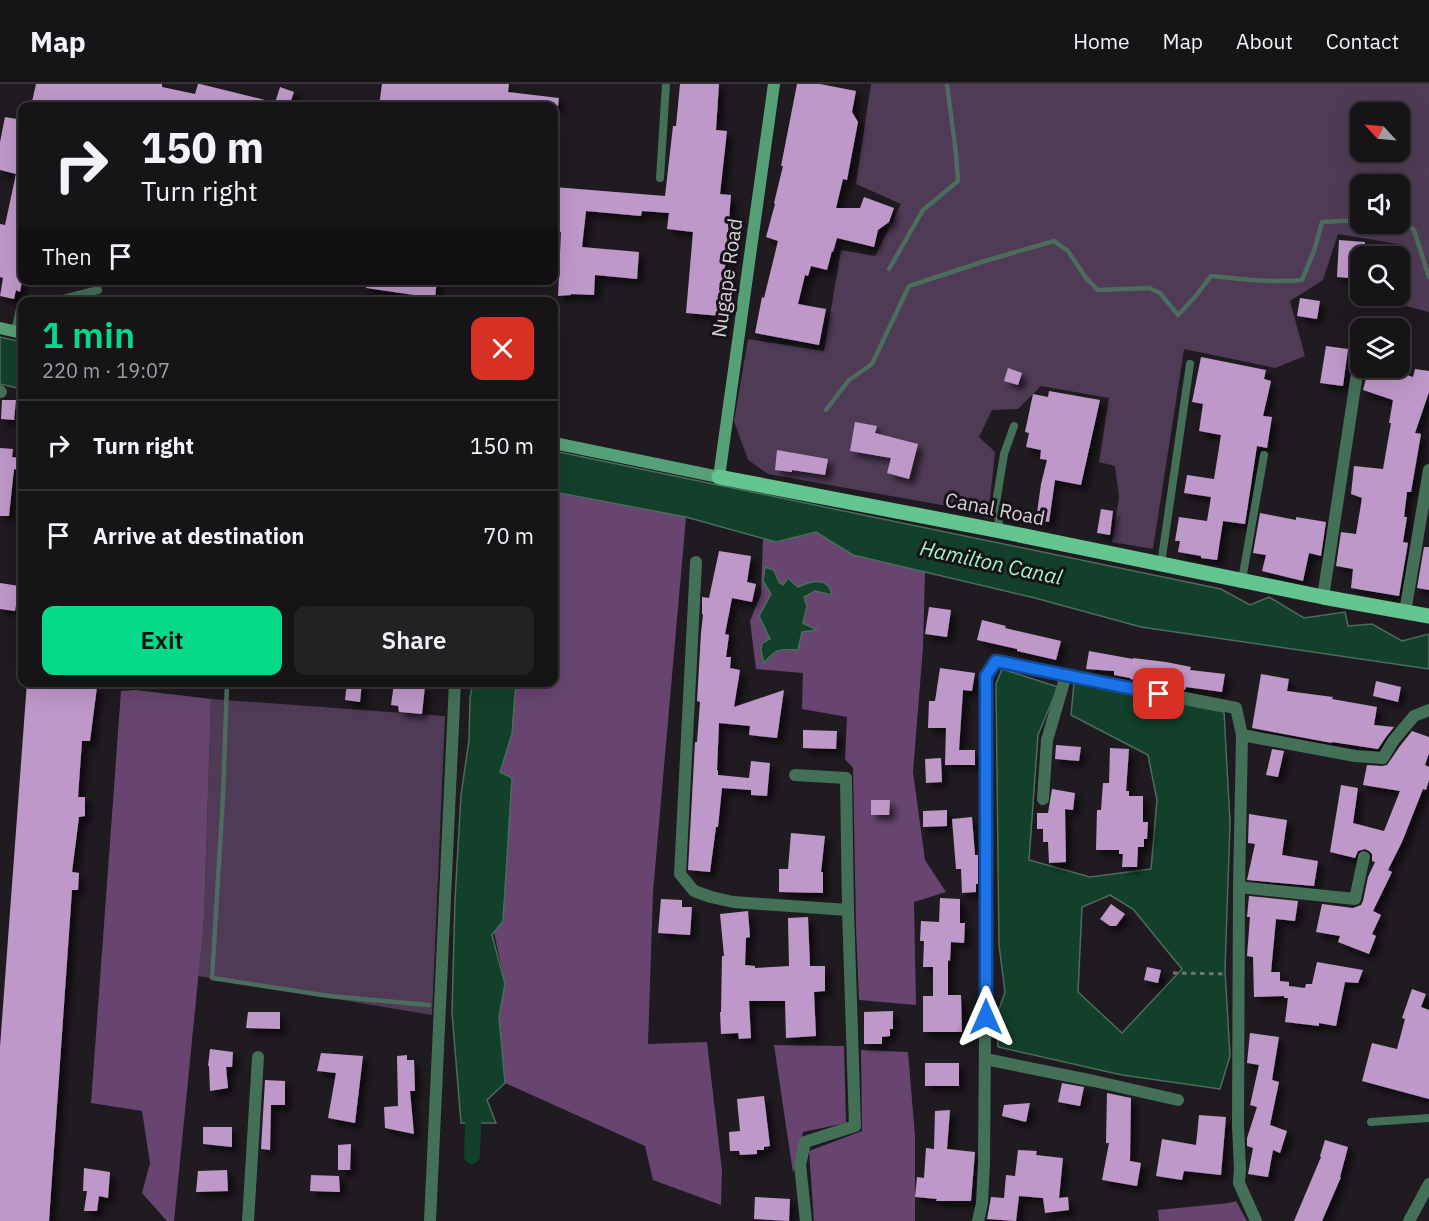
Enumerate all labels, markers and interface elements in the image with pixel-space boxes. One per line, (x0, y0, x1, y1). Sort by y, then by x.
text: Map (30, 23, 86, 60)
text: Home (1073, 27, 1130, 55)
text: Map (1163, 27, 1203, 55)
text: About (1236, 27, 1293, 55)
text: Contact (1326, 27, 1399, 55)
north arrow (1350, 102, 1410, 162)
map controls (1350, 102, 1410, 378)
text: 150 m (141, 120, 264, 175)
icon: right (42, 126, 120, 204)
text: Turn right (141, 173, 258, 208)
button: sound (1350, 174, 1410, 234)
street label: Nugape Road (705, 217, 748, 339)
icon: arrive (104, 240, 137, 273)
text: Then (42, 242, 92, 271)
button: search (1350, 246, 1410, 306)
text: 1 min (42, 311, 135, 358)
button: close (471, 317, 534, 380)
button: layers (1350, 318, 1410, 378)
text: 220 m · 19:07 (42, 357, 170, 384)
icon: right (42, 429, 75, 462)
text: Turn right (93, 431, 194, 460)
text: 150 m (470, 431, 534, 460)
street label: Canal Road (943, 486, 1047, 531)
icon: arrive (42, 519, 75, 552)
text: Arrive at destination (93, 521, 304, 550)
text: 70 m (483, 521, 534, 550)
water label: Hamilton Canal (917, 533, 1065, 591)
button: Exit (42, 606, 282, 675)
button: Share (294, 606, 534, 675)
pin (1133, 668, 1184, 719)
icon: arrive (1142, 677, 1175, 710)
position arrow (954, 985, 1018, 1049)

